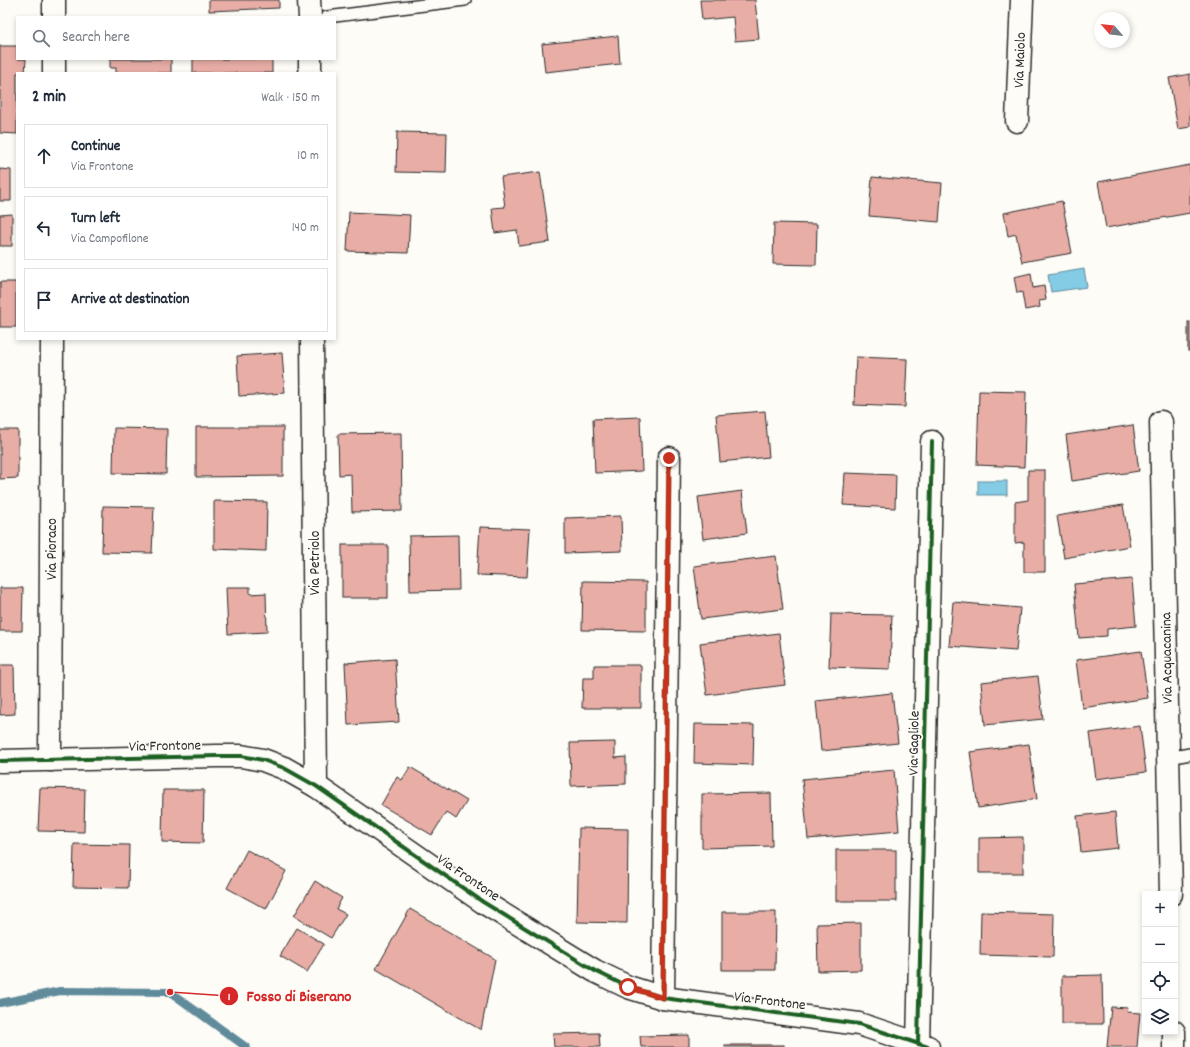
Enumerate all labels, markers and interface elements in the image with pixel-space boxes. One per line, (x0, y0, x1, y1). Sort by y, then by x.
north arrow (1094, 12, 1130, 48)
search box (16, 16, 336, 60)
icon: search (30, 27, 52, 49)
text: Search here (62, 27, 130, 49)
street label: Via Maiolo (1009, 31, 1033, 88)
text: 2 min (32, 86, 66, 110)
text: Walk · 150 m (261, 89, 320, 108)
text: Continue (71, 136, 120, 158)
icon: ahead (33, 145, 55, 167)
text: 10 m (297, 147, 319, 166)
text: Via Frontone (71, 158, 133, 177)
text: Turn left (71, 208, 120, 230)
icon: left (33, 217, 55, 239)
text: 140 m (292, 219, 319, 238)
text: Via Campofilone (71, 230, 149, 249)
icon: arrive (33, 289, 55, 311)
text: Arrive at destination (71, 289, 189, 311)
route end (660, 449, 678, 467)
street label: Via Pioraco (42, 518, 64, 580)
street label: Via Petriolo (305, 530, 327, 595)
street label: Via Acquacanina (1156, 611, 1180, 704)
street label: Via Gagliole (903, 710, 927, 776)
street label: Via Frontone (129, 735, 202, 759)
street label: Via Frontone (432, 849, 504, 908)
map controls (1142, 891, 1178, 1035)
button: + (1142, 891, 1178, 927)
button: − (1142, 927, 1178, 963)
button: locate (1142, 963, 1178, 999)
route start (619, 978, 637, 996)
callout: Fosso di Biserano (219, 982, 360, 1010)
text: Fosso di Biserano (247, 986, 351, 1009)
street label: Via Frontone (733, 987, 807, 1017)
text: 1 (228, 989, 231, 1006)
button: layers (1142, 999, 1178, 1035)

